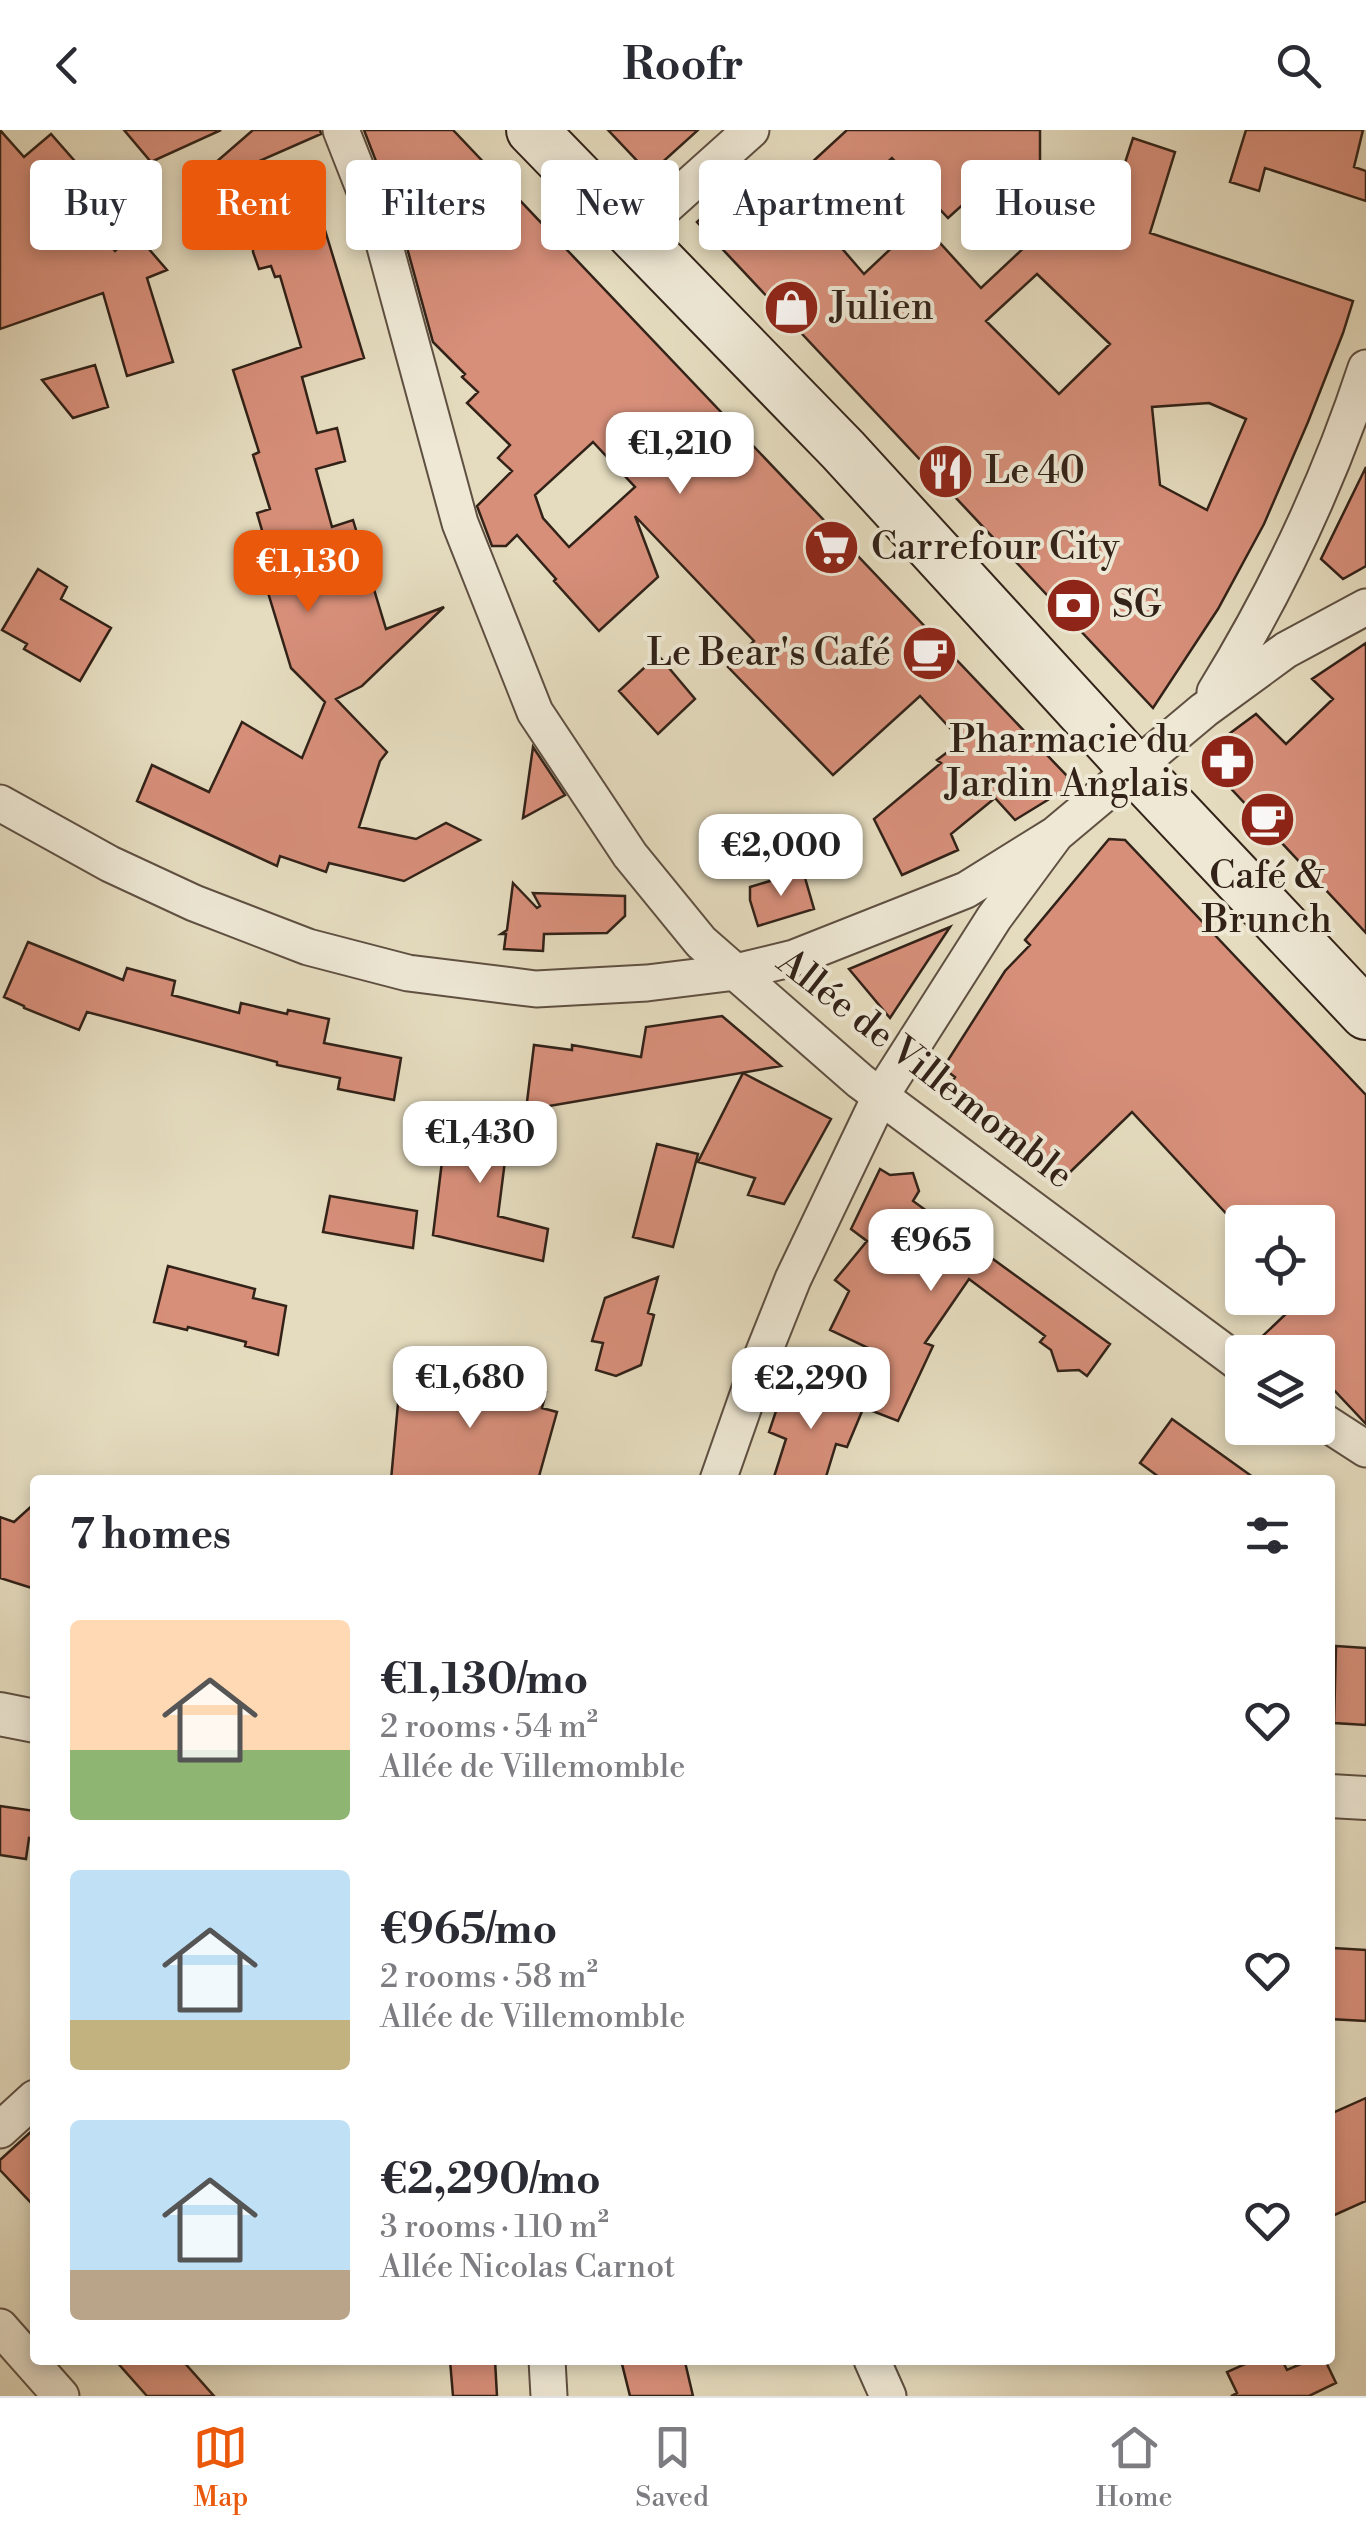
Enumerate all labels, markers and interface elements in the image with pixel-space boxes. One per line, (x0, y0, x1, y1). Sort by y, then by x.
text: Roofr (622, 37, 744, 94)
icon: back (40, 38, 95, 93)
icon: search (1271, 38, 1326, 93)
chip: Buy (30, 160, 162, 250)
chip: Rent (182, 160, 326, 250)
chip: Filters (346, 160, 521, 250)
chip: New (541, 160, 679, 250)
chip: Apartment (699, 160, 941, 250)
chip: House (961, 160, 1131, 250)
shop icon: Julien (761, 277, 821, 337)
place label: Julien (828, 284, 934, 331)
pin: €1,210 (599, 412, 761, 497)
text: €1,210 (628, 424, 732, 464)
restaurant icon: Le 40 (916, 441, 976, 501)
place label: Le 40 (985, 448, 1085, 495)
supermarket icon: Carrefour City (802, 517, 862, 577)
place label: Carrefour City (871, 524, 1120, 571)
pin: €1,130 (227, 530, 389, 615)
text: €1,130 (256, 542, 360, 582)
bank icon: SG (1043, 575, 1103, 635)
place label: SG (1112, 582, 1162, 629)
cafe icon: Le Bear's Café (900, 623, 960, 683)
place label: Le Bear's Café (647, 630, 891, 677)
place label: Pharmacie du Jardin Anglais (943, 717, 1189, 808)
pharmacy icon: Pharmacie du Jardin Anglais (1198, 732, 1258, 792)
cafe icon: Café & Brunch (1237, 789, 1297, 849)
pin: €2,000 (700, 814, 862, 899)
text: €2,000 (721, 826, 841, 866)
place label: Café & Brunch (1201, 853, 1332, 944)
street label: Allée de Villemomble (767, 938, 1082, 1199)
pin: €1,430 (399, 1101, 561, 1186)
text: €1,430 (425, 1113, 535, 1153)
map controls (1225, 1205, 1335, 1445)
button: locate (1225, 1205, 1335, 1315)
pin: €965 (872, 1209, 990, 1294)
text: €965 (891, 1221, 972, 1261)
button: layers (1225, 1335, 1335, 1445)
pin: €1,680 (389, 1346, 551, 1431)
pin: €2,290 (730, 1347, 892, 1432)
text: €1,680 (415, 1358, 525, 1398)
text: €2,290 (754, 1359, 868, 1399)
icon: filters (1240, 1508, 1295, 1563)
text: 7 homes (70, 1509, 231, 1562)
text: €1,130/mo (380, 1654, 588, 1707)
icon: home (150, 1660, 270, 1780)
icon: heart (1240, 1693, 1295, 1748)
text: 2 rooms · 54 m² (380, 1707, 598, 1747)
text: Allée de Villemomble (380, 1747, 685, 1787)
text: €965/mo (380, 1904, 557, 1957)
icon: home (150, 1910, 270, 2030)
icon: heart (1240, 1943, 1295, 1998)
text: 2 rooms · 58 m² (380, 1957, 598, 1997)
text: Allée de Villemomble (380, 1997, 685, 2037)
text: €2,290/mo (380, 2154, 601, 2207)
icon: home (150, 2160, 270, 2280)
icon: heart (1240, 2193, 1295, 2248)
text: 3 rooms · 110 m² (380, 2207, 609, 2247)
text: Allée Nicolas Carnot (380, 2247, 675, 2287)
tab: Map (193, 2420, 249, 2515)
tab: Saved (635, 2420, 709, 2515)
tab: Home (1096, 2420, 1173, 2515)

